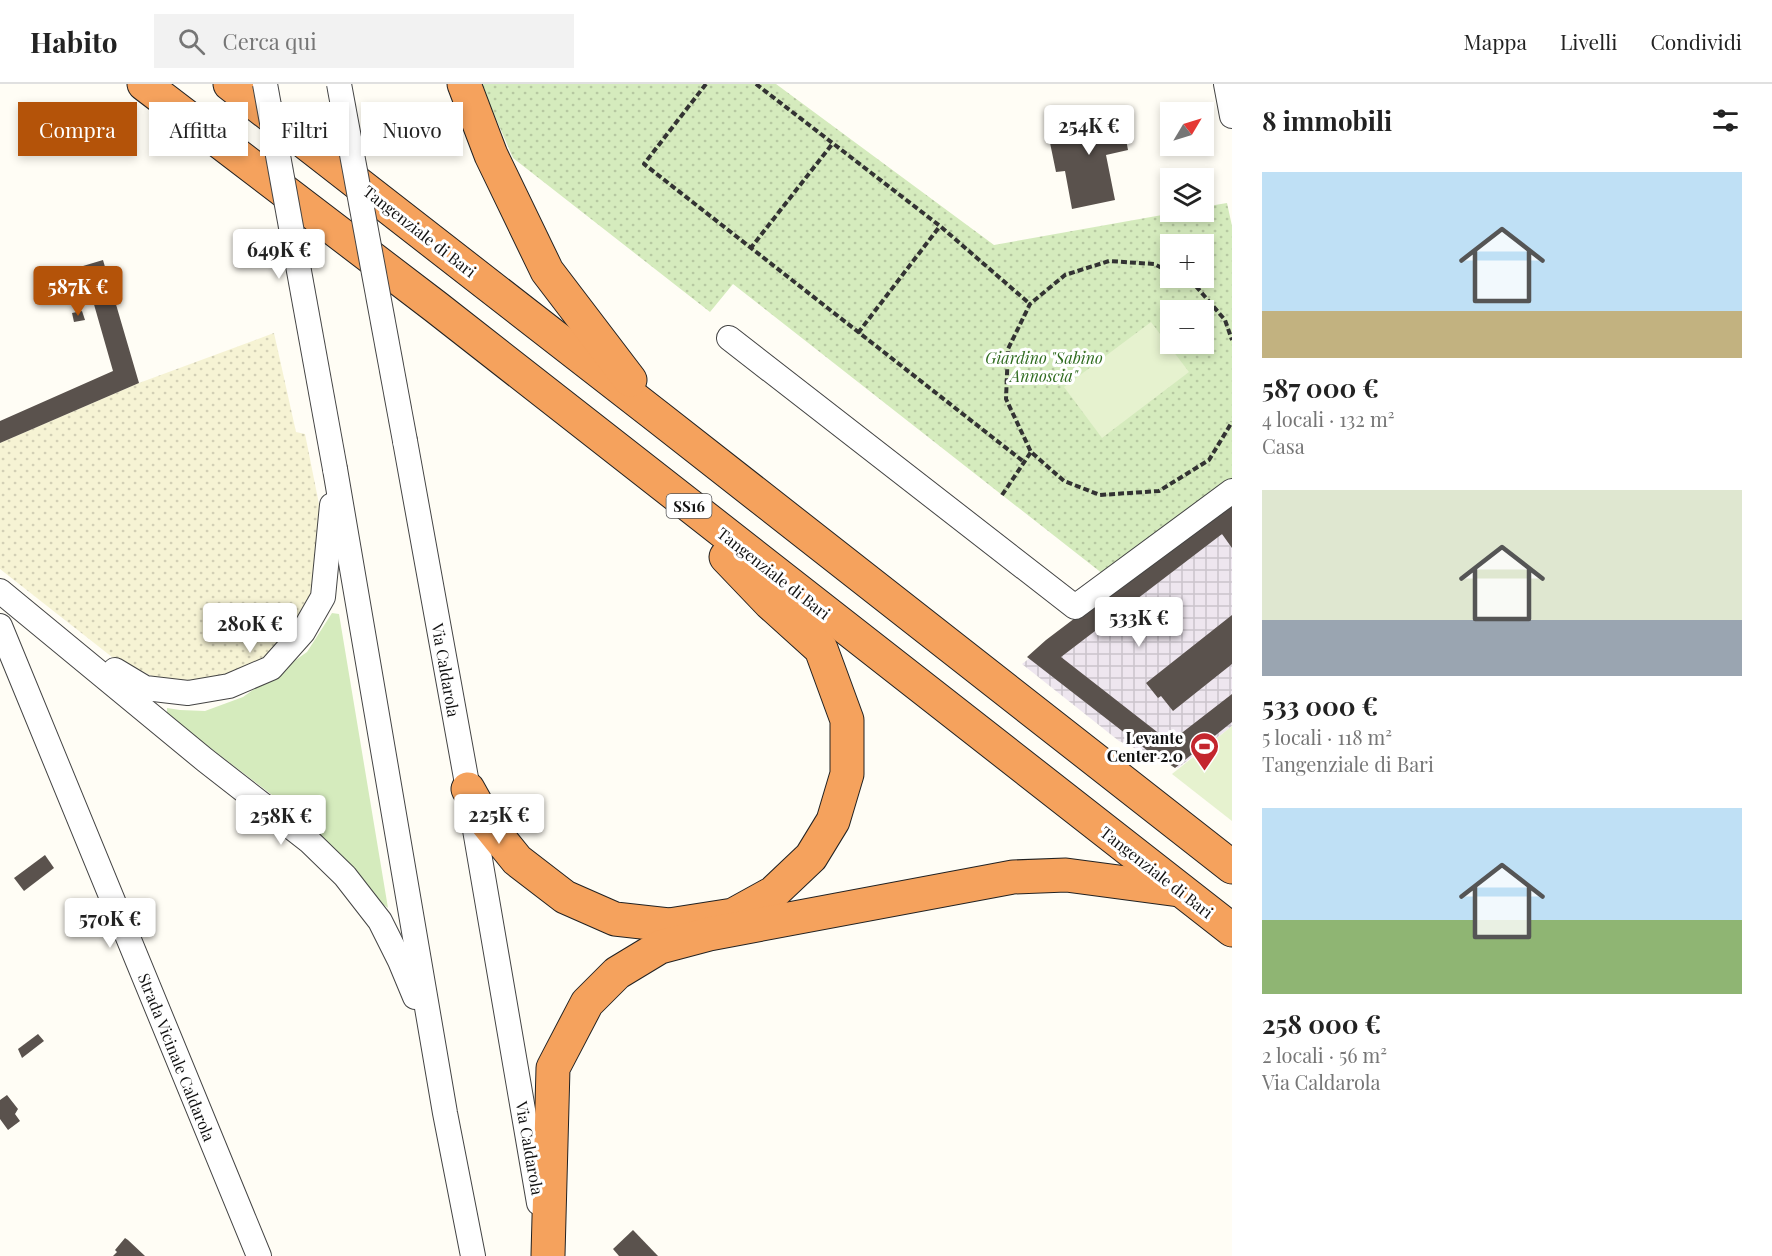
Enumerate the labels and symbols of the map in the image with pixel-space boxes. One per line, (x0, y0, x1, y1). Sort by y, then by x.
north arrow (1160, 102, 1214, 156)
pin: 254K € (1040, 105, 1138, 156)
street label: Tangenziale di Bari (359, 180, 481, 282)
pin: 649K € (230, 229, 328, 280)
pin: 587K € (29, 266, 127, 317)
park label: Giardino "Sabino Annoscia" (985, 347, 1103, 386)
road number: SS16 (666, 494, 712, 518)
street label: Tangenziale di Bari (713, 522, 835, 624)
pin: 533K € (1090, 597, 1188, 648)
pin: 280K € (201, 603, 299, 654)
street label: Via Caldarola (427, 621, 465, 718)
place label: Levante Center 2.0 (1107, 727, 1183, 766)
sports icon: Levante Center 2.0 (1188, 730, 1220, 772)
pin: 225K € (450, 794, 548, 845)
pin: 258K € (232, 795, 330, 846)
street label: Tangenziale di Bari (1096, 821, 1218, 923)
pin: 570K € (61, 898, 159, 949)
street label: Strada Vicinale Caldarola (134, 970, 220, 1144)
street label: Via Caldarola (511, 1099, 549, 1196)

